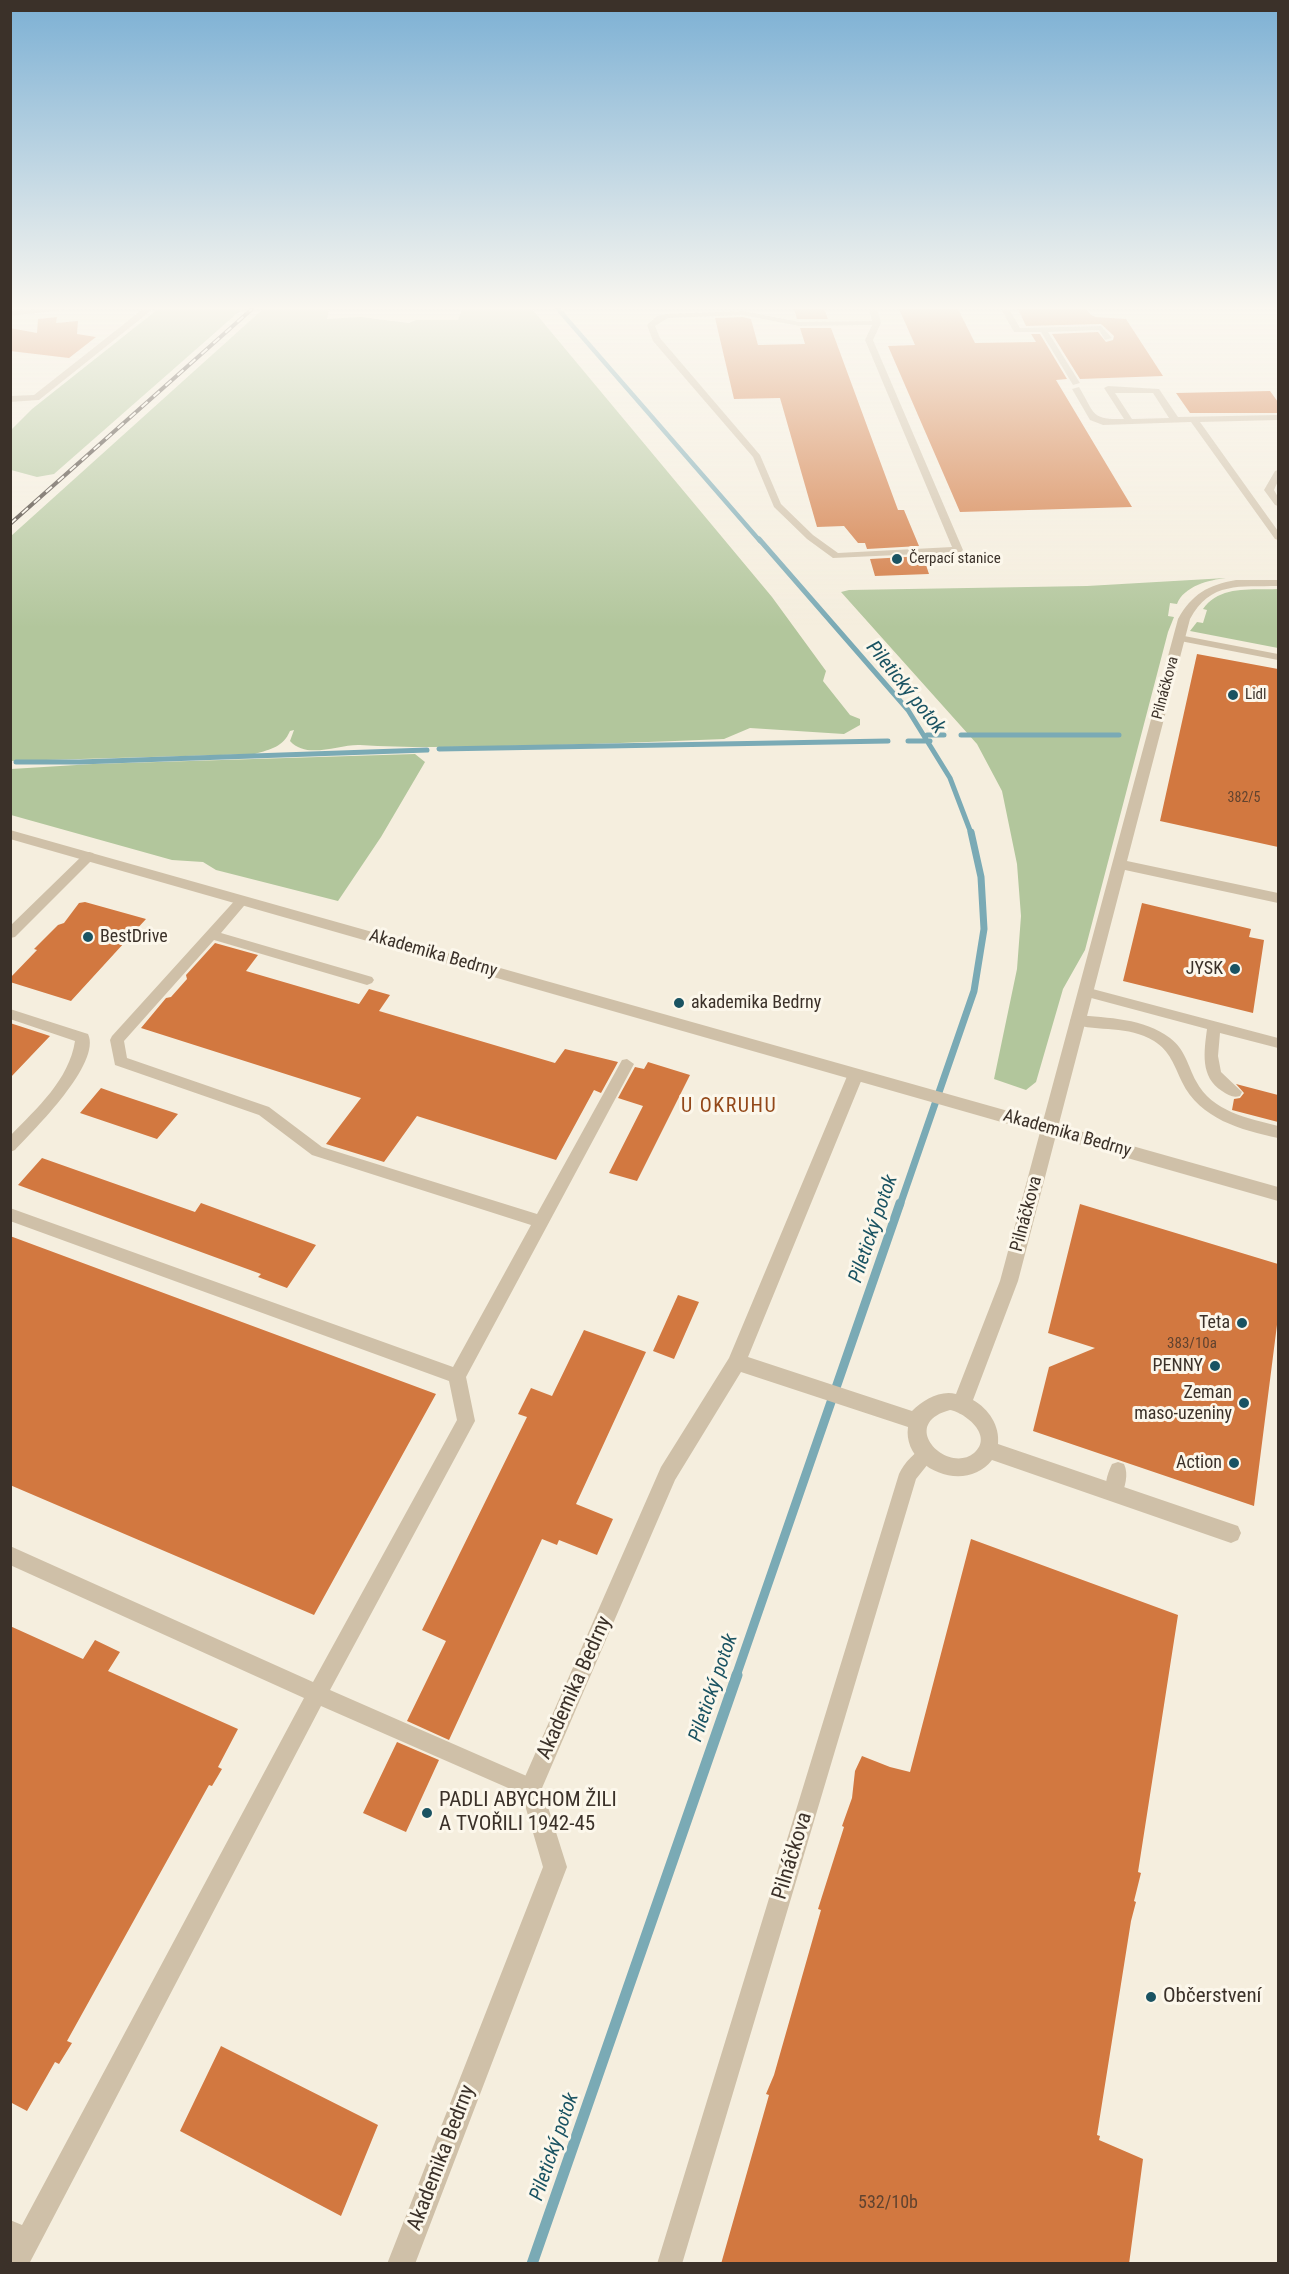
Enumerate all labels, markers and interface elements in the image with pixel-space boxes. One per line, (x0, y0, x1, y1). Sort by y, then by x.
place label: Čerpací stanice (909, 550, 1001, 568)
marker: Čerpací stanice (890, 552, 904, 566)
water label: Piletický potok (860, 637, 950, 739)
street label: Pilnáčkova (1149, 655, 1183, 721)
place label: Lidl (1245, 686, 1266, 704)
marker: Lidl (1226, 688, 1240, 702)
house number: 382/5 (1228, 790, 1260, 806)
street label: Akademika Bedrny (367, 925, 499, 983)
place label: BestDrive (100, 926, 168, 948)
marker: BestDrive (81, 930, 95, 944)
place label: JYSK (1186, 958, 1223, 980)
marker: JYSK (1228, 962, 1242, 976)
place label: akademika Bedrny (691, 992, 821, 1014)
marker: akademika Bedrny (672, 996, 686, 1010)
district label: U OKRUHU (681, 1095, 777, 1119)
street label: Akademika Bedrny (1001, 1105, 1133, 1163)
water label: Piletický potok (844, 1172, 904, 1286)
street label: Pilnáčkova (1007, 1174, 1047, 1254)
place label: Teta (1199, 1312, 1230, 1334)
marker: Teta (1235, 1316, 1249, 1330)
house number: 383/10a (1167, 1335, 1217, 1353)
place label: PENNY (1153, 1355, 1203, 1377)
marker: PENNY (1208, 1359, 1222, 1373)
place label: Zeman maso-uzeniny (1134, 1382, 1232, 1424)
marker: Zeman maso-uzeniny (1237, 1396, 1251, 1410)
place label: Action (1176, 1452, 1222, 1474)
marker: Action (1227, 1456, 1241, 1470)
street label: Akademika Bedrny (532, 1613, 618, 1763)
water label: Piletický potok (684, 1631, 744, 1745)
place label: PADLI ABYCHOM ŽILI A TVOŘILI 1942-45 (439, 1788, 617, 1838)
marker: PADLI ABYCHOM ŽILI A TVOŘILI 1942-45 (420, 1806, 434, 1820)
street label: Pilnáčkova (768, 1809, 818, 1903)
place label: Občerstvení (1163, 1984, 1262, 2010)
marker: Občerstvení (1144, 1990, 1158, 2004)
street label: Akademika Bedrny (403, 2082, 481, 2234)
water label: Piletický potok (525, 2090, 585, 2204)
house number: 532/10b (858, 2192, 918, 2214)

